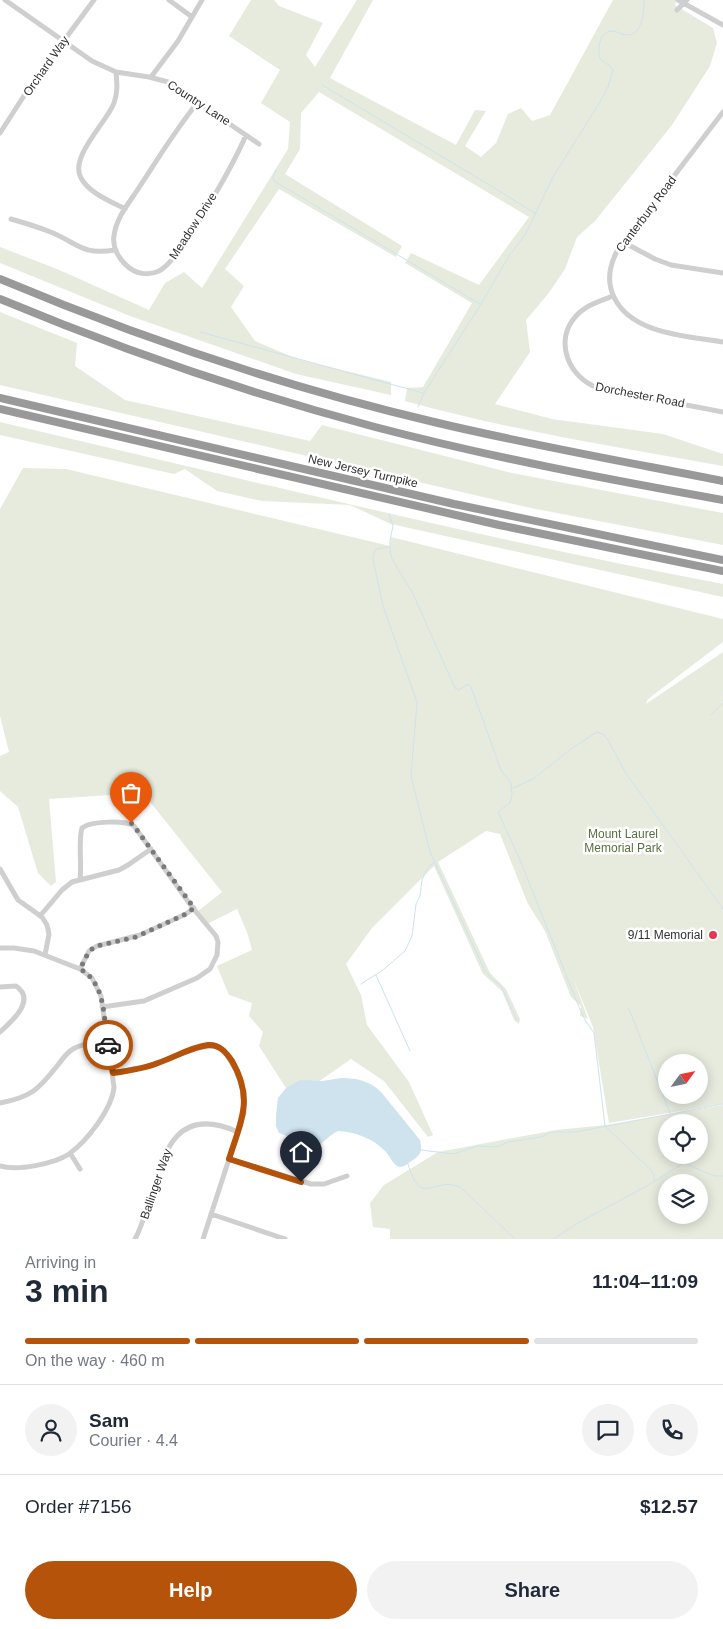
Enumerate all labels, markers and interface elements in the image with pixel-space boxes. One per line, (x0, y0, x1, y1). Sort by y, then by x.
street label: Orchard Way (20, 33, 72, 99)
street label: Country Lane (165, 78, 233, 129)
street label: Canterbury Road (613, 173, 679, 255)
street label: Meadow Drive (166, 190, 220, 262)
street label: Dorchester Road (594, 379, 686, 411)
street label: New Jersey Turnpike (307, 452, 419, 490)
pin (110, 772, 152, 823)
icon: bag (117, 779, 145, 807)
park label: Mount Laurel Memorial Park (584, 827, 663, 855)
place label: 9/11 Memorial (628, 928, 703, 942)
marker: 9/11 Memorial (707, 929, 719, 941)
courier (83, 1020, 133, 1070)
icon: car (94, 1031, 122, 1059)
north arrow (658, 1054, 708, 1104)
map controls (658, 1054, 708, 1224)
button: locate (658, 1114, 708, 1164)
pin (280, 1131, 322, 1182)
icon: home (287, 1138, 315, 1166)
street label: Ballinger Way (137, 1147, 175, 1221)
button: layers (658, 1174, 708, 1224)
text: Arriving in (25, 1254, 96, 1271)
text: 11:04–11:09 (592, 1271, 698, 1292)
text: 3 min (25, 1273, 109, 1309)
text: On the way · 460 m (25, 1352, 165, 1369)
button: person (25, 1404, 77, 1456)
button: chat (582, 1404, 634, 1456)
button: phone (646, 1404, 698, 1456)
text: Sam (89, 1410, 129, 1431)
text: Courier · 4.4 (89, 1432, 178, 1449)
text: Order #7156 (25, 1496, 132, 1517)
text: $12.57 (640, 1496, 698, 1517)
button: Help (25, 1561, 357, 1619)
button: Share (367, 1561, 698, 1619)

